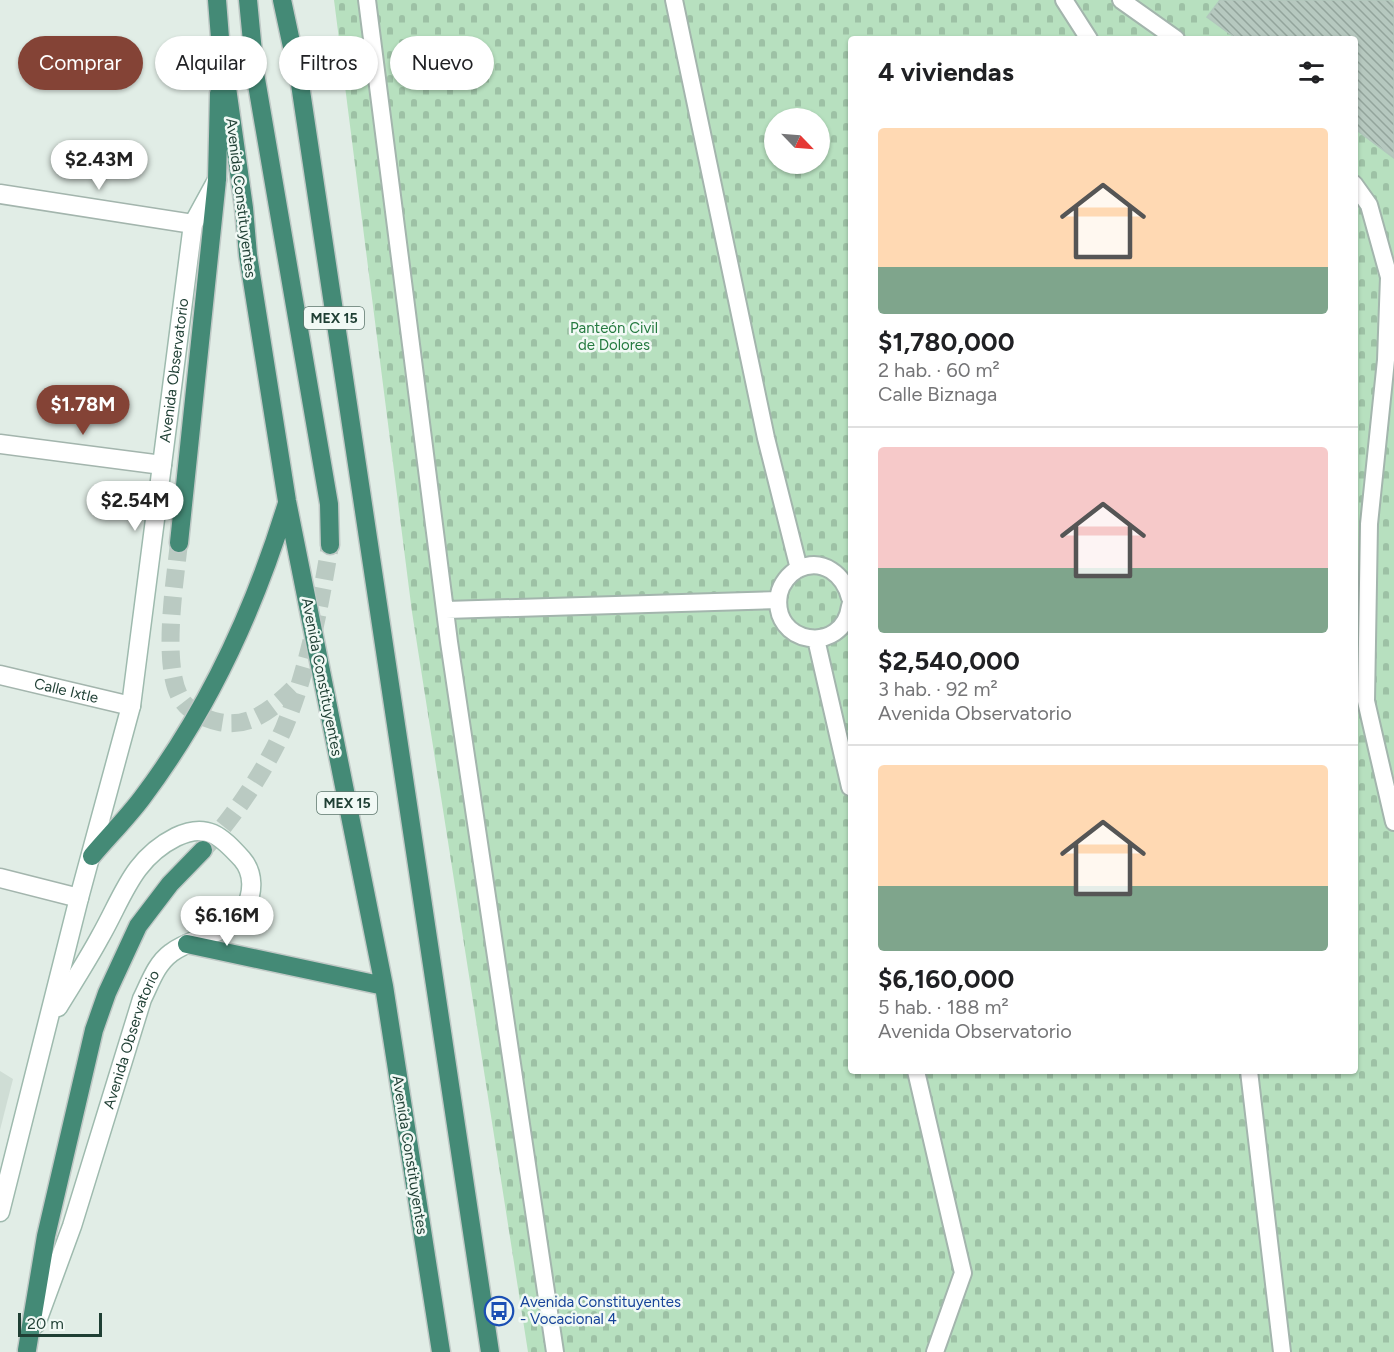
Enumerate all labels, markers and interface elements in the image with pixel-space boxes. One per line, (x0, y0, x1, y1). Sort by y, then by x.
chip: Comprar (18, 36, 143, 90)
chip: Alquilar (155, 36, 267, 90)
chip: Filtros (279, 36, 378, 90)
chip: Nuevo (390, 36, 494, 90)
text: 4 viviendas (878, 56, 1014, 88)
icon: filters (1295, 56, 1328, 89)
north arrow (764, 108, 830, 174)
map controls (764, 108, 830, 174)
street label: Avenida Constituyentes (222, 117, 260, 279)
pin: $2.43M (50, 140, 148, 191)
text: $2.43M (65, 147, 133, 171)
icon: home (1049, 167, 1157, 275)
street label: Avenida Observatorio (156, 297, 192, 444)
road number: MEX 15 (304, 307, 364, 329)
park label: Panteón Civil de Dolores (570, 319, 658, 354)
text: $1,780,000 (878, 326, 1015, 358)
text: 2 hab. · 60 m² (878, 358, 1000, 382)
text: Calle Biznaga (878, 382, 997, 406)
pin: $1.78M (34, 385, 132, 436)
text: $1.78M (51, 392, 115, 416)
pin: $2.54M (86, 481, 184, 532)
icon: home (1049, 486, 1157, 594)
text: $2.54M (100, 488, 170, 512)
street label: Avenida Constituyentes (298, 596, 346, 758)
text: $2,540,000 (878, 645, 1020, 677)
street label: Calle Ixtle (32, 674, 100, 707)
text: 3 hab. · 92 m² (878, 677, 998, 701)
text: Avenida Observatorio (878, 701, 1072, 725)
road number: MEX 15 (317, 792, 377, 814)
icon: home (1049, 804, 1157, 912)
pin: $6.16M (178, 896, 276, 947)
text: $6.16M (195, 903, 259, 927)
text: $6,160,000 (878, 963, 1014, 995)
street label: Avenida Observatorio (100, 967, 163, 1111)
text: 5 hab. · 188 m² (878, 995, 1009, 1019)
text: Avenida Observatorio (878, 1019, 1072, 1043)
street label: Avenida Constituyentes (389, 1074, 431, 1236)
place label: Avenida Constituyentes - Vocacional 4 (520, 1293, 681, 1328)
bus stop icon: Avenida Constituyentes - Vocacional 4 (483, 1295, 515, 1327)
scale bar (18, 1310, 102, 1338)
text: 20 m (27, 1314, 64, 1333)

